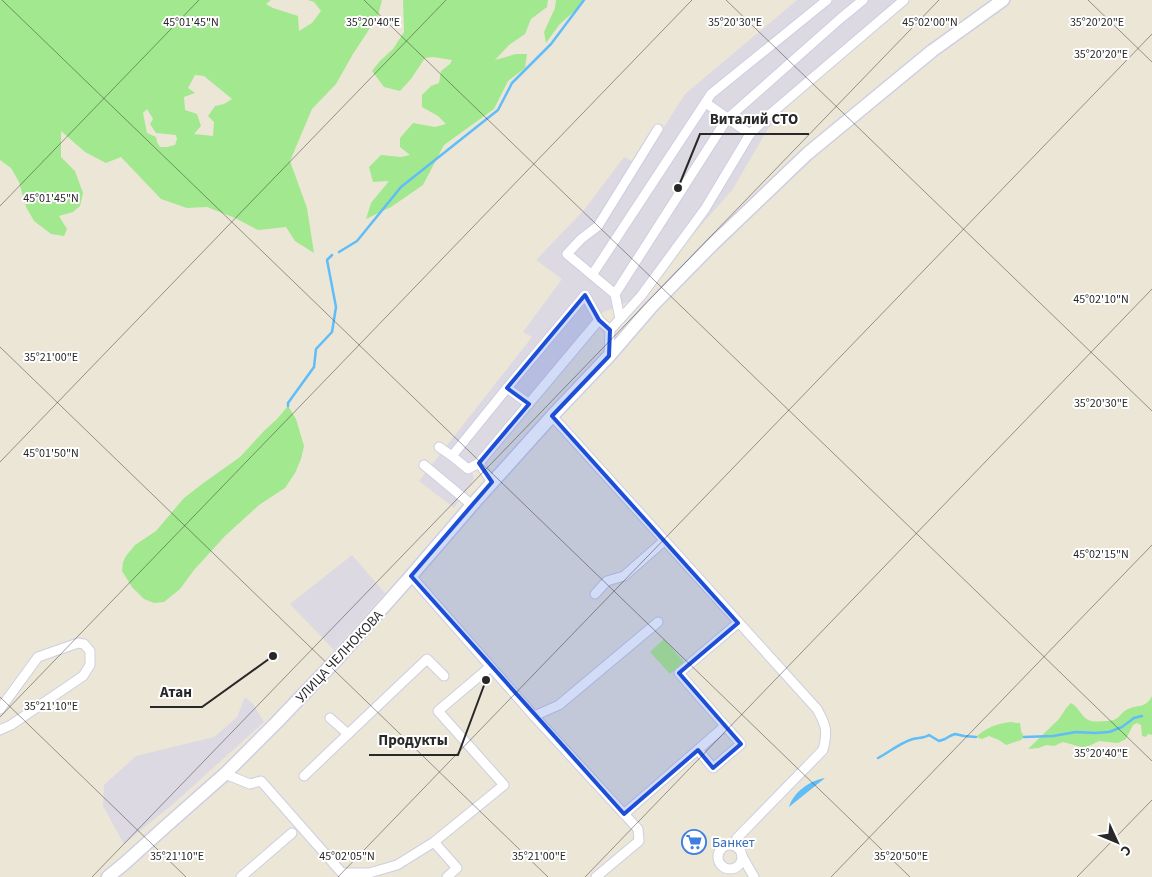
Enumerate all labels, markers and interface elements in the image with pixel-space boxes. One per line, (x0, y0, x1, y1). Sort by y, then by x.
text: 45°01'45"N (163, 14, 219, 31)
text: 35°20'40"E (346, 14, 400, 31)
text: 35°20'30"E (708, 14, 762, 31)
text: 45°02'00"N (902, 14, 958, 31)
text: 35°20'20"E (1070, 14, 1124, 31)
text: 35°20'20"E (1074, 46, 1128, 63)
callout: Виталий СТО (700, 104, 809, 134)
text: Виталий СТО (710, 109, 798, 130)
text: 45°01'45"N (23, 190, 79, 207)
text: 45°02'10"N (1073, 291, 1129, 308)
text: 35°21'00"E (24, 349, 78, 366)
text: 35°20'30"E (1074, 395, 1128, 412)
text: 45°01'50"N (23, 445, 79, 462)
text: 45°02'15"N (1073, 546, 1129, 563)
street label: УЛИЦА ЧЕЛНОКОВА (292, 606, 388, 707)
callout: Атан (150, 677, 202, 707)
text: Атан (159, 682, 192, 703)
text: 35°21'10"E (24, 698, 78, 715)
callout: Продукты (369, 725, 458, 755)
text: Продукты (378, 730, 448, 751)
text: 35°20'40"E (1074, 745, 1128, 762)
north arrow (1092, 817, 1142, 867)
supermarket icon: Банкет (681, 829, 707, 855)
place label: Банкет (712, 833, 756, 853)
text: С (1116, 840, 1136, 860)
text: 35°21'10"E (150, 848, 204, 865)
text: 45°02'05"N (319, 848, 375, 865)
text: 35°21'00"E (512, 848, 566, 865)
text: 35°20'50"E (874, 848, 928, 865)

